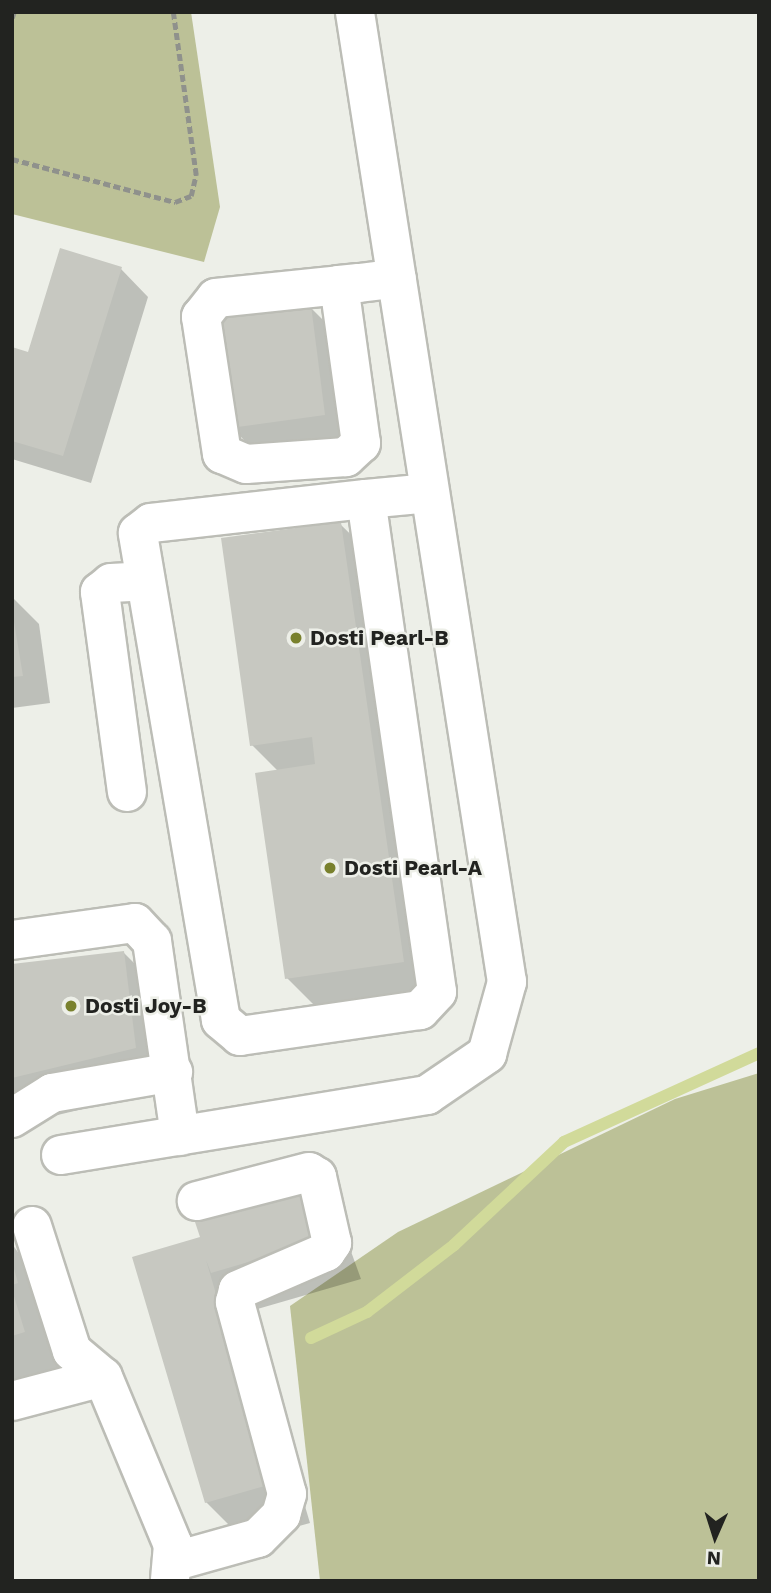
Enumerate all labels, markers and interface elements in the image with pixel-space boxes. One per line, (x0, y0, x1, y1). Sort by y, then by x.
place label: Dosti Pearl-B (310, 625, 449, 651)
marker: Dosti Pearl-B (288, 630, 304, 646)
place label: Dosti Pearl-A (344, 855, 482, 881)
marker: Dosti Pearl-A (322, 860, 338, 876)
place label: Dosti Joy-B (85, 993, 207, 1019)
marker: Dosti Joy-B (63, 998, 79, 1014)
north arrow (680, 1502, 750, 1572)
text: N (706, 1547, 722, 1570)

